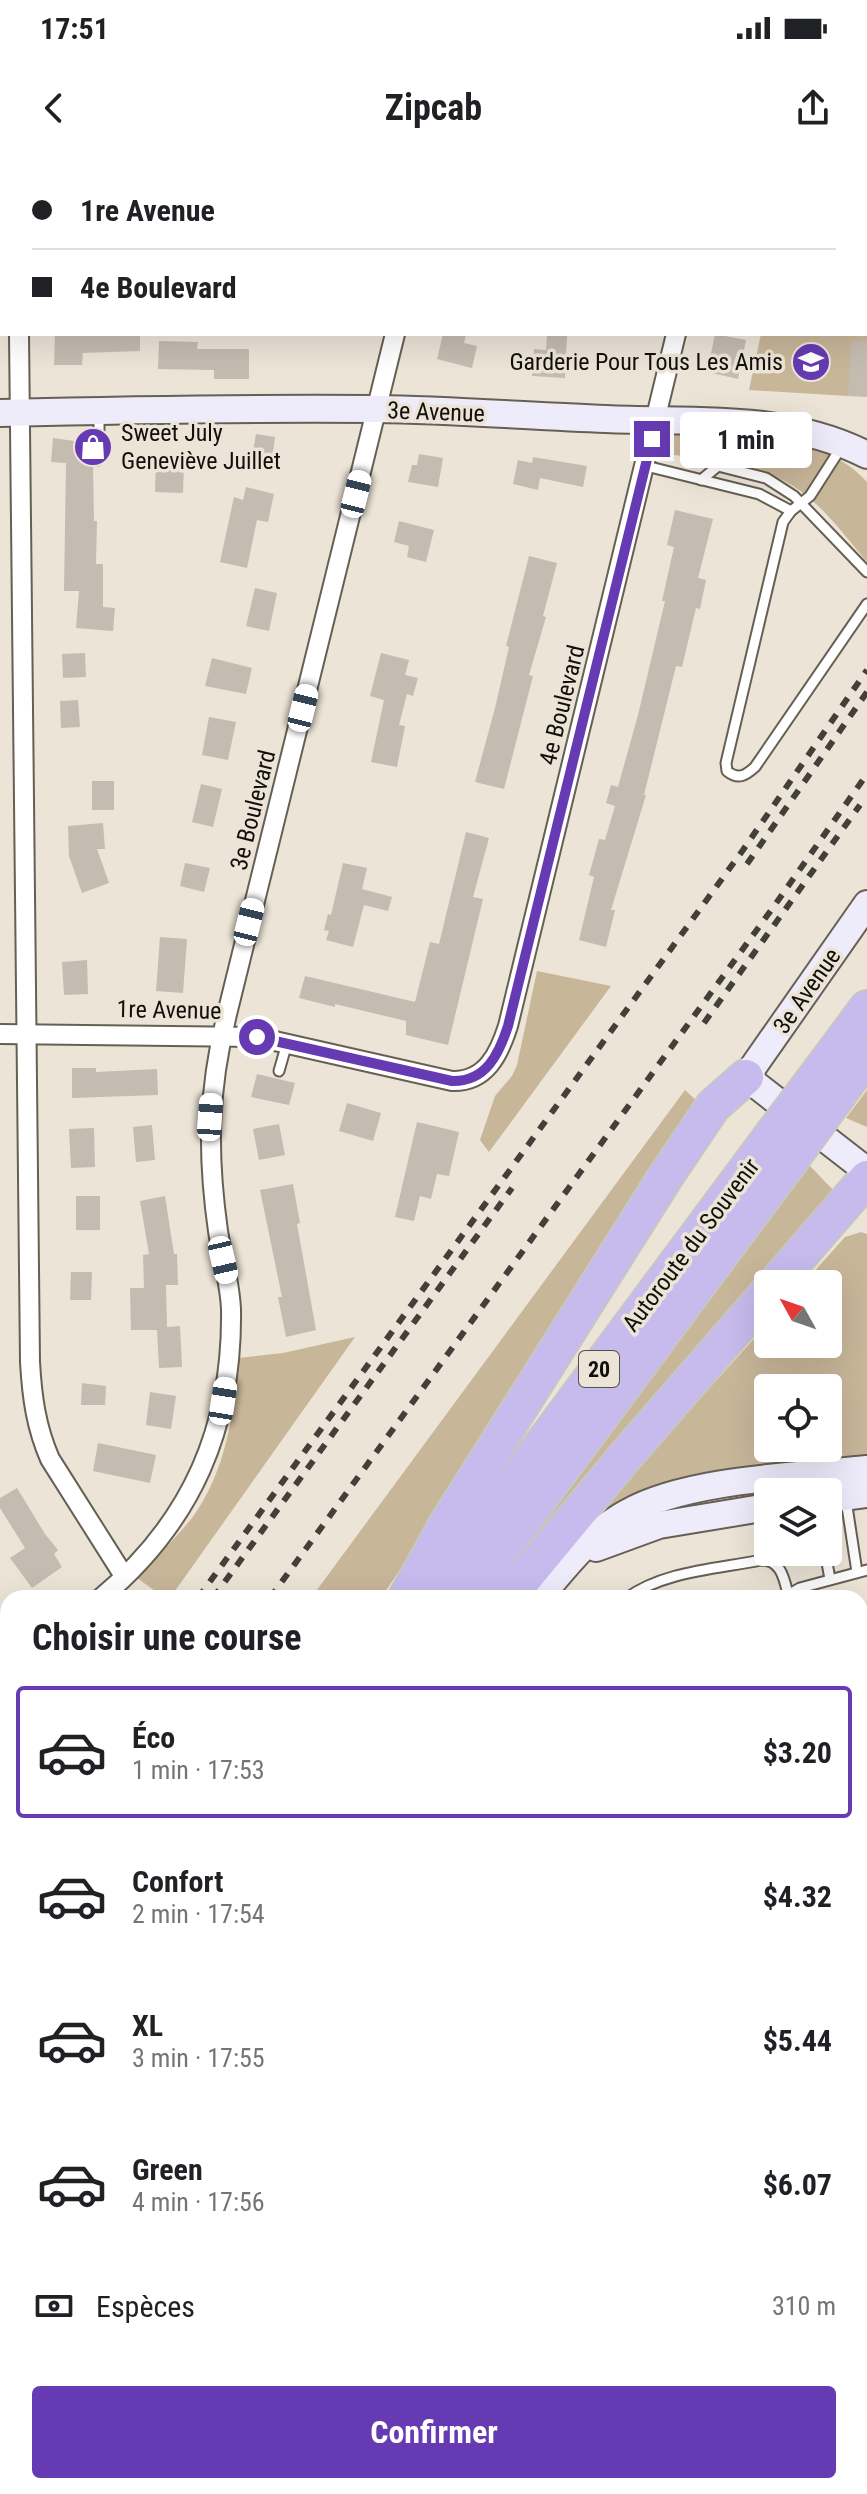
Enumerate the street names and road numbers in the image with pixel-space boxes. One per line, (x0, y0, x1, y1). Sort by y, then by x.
street label: 3e Avenue (387, 396, 485, 428)
street label: 4e Boulevard (534, 642, 590, 768)
street label: 3e Boulevard (225, 747, 281, 873)
street label: 3e Avenue (768, 943, 846, 1039)
street label: 1re Avenue (116, 995, 222, 1025)
street label: Autoroute du Souvenir (617, 1153, 765, 1337)
road number: 20 (579, 1351, 619, 1387)

